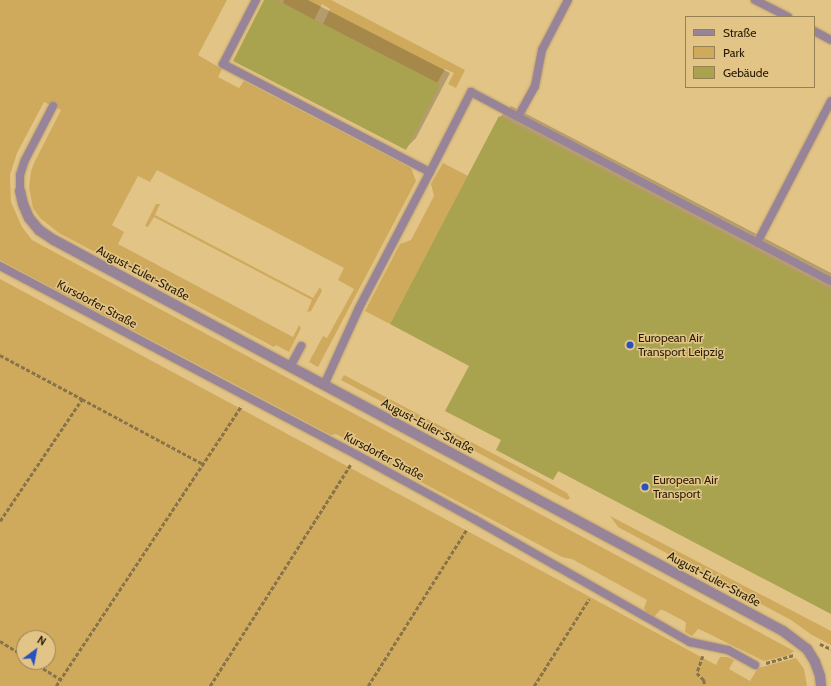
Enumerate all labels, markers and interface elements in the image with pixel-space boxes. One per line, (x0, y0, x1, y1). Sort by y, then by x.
legend (685, 16, 815, 88)
text: Straße (723, 25, 756, 40)
text: Park (723, 45, 745, 60)
text: Gebäude (723, 65, 769, 80)
street label: August-Euler-Straße (94, 242, 192, 304)
street label: Kursdorfer Straße (55, 277, 139, 331)
place label: European Air Transport Leipzig (638, 331, 724, 359)
marker: European Air Transport Leipzig (625, 340, 635, 350)
street label: August-Euler-Straße (379, 395, 477, 457)
street label: Kursdorfer Straße (342, 429, 426, 483)
place label: European Air Transport (653, 473, 718, 501)
marker: European Air Transport (640, 482, 650, 492)
street label: August-Euler-Straße (665, 548, 763, 610)
north arrow (16, 630, 56, 670)
text: N (35, 633, 49, 649)

